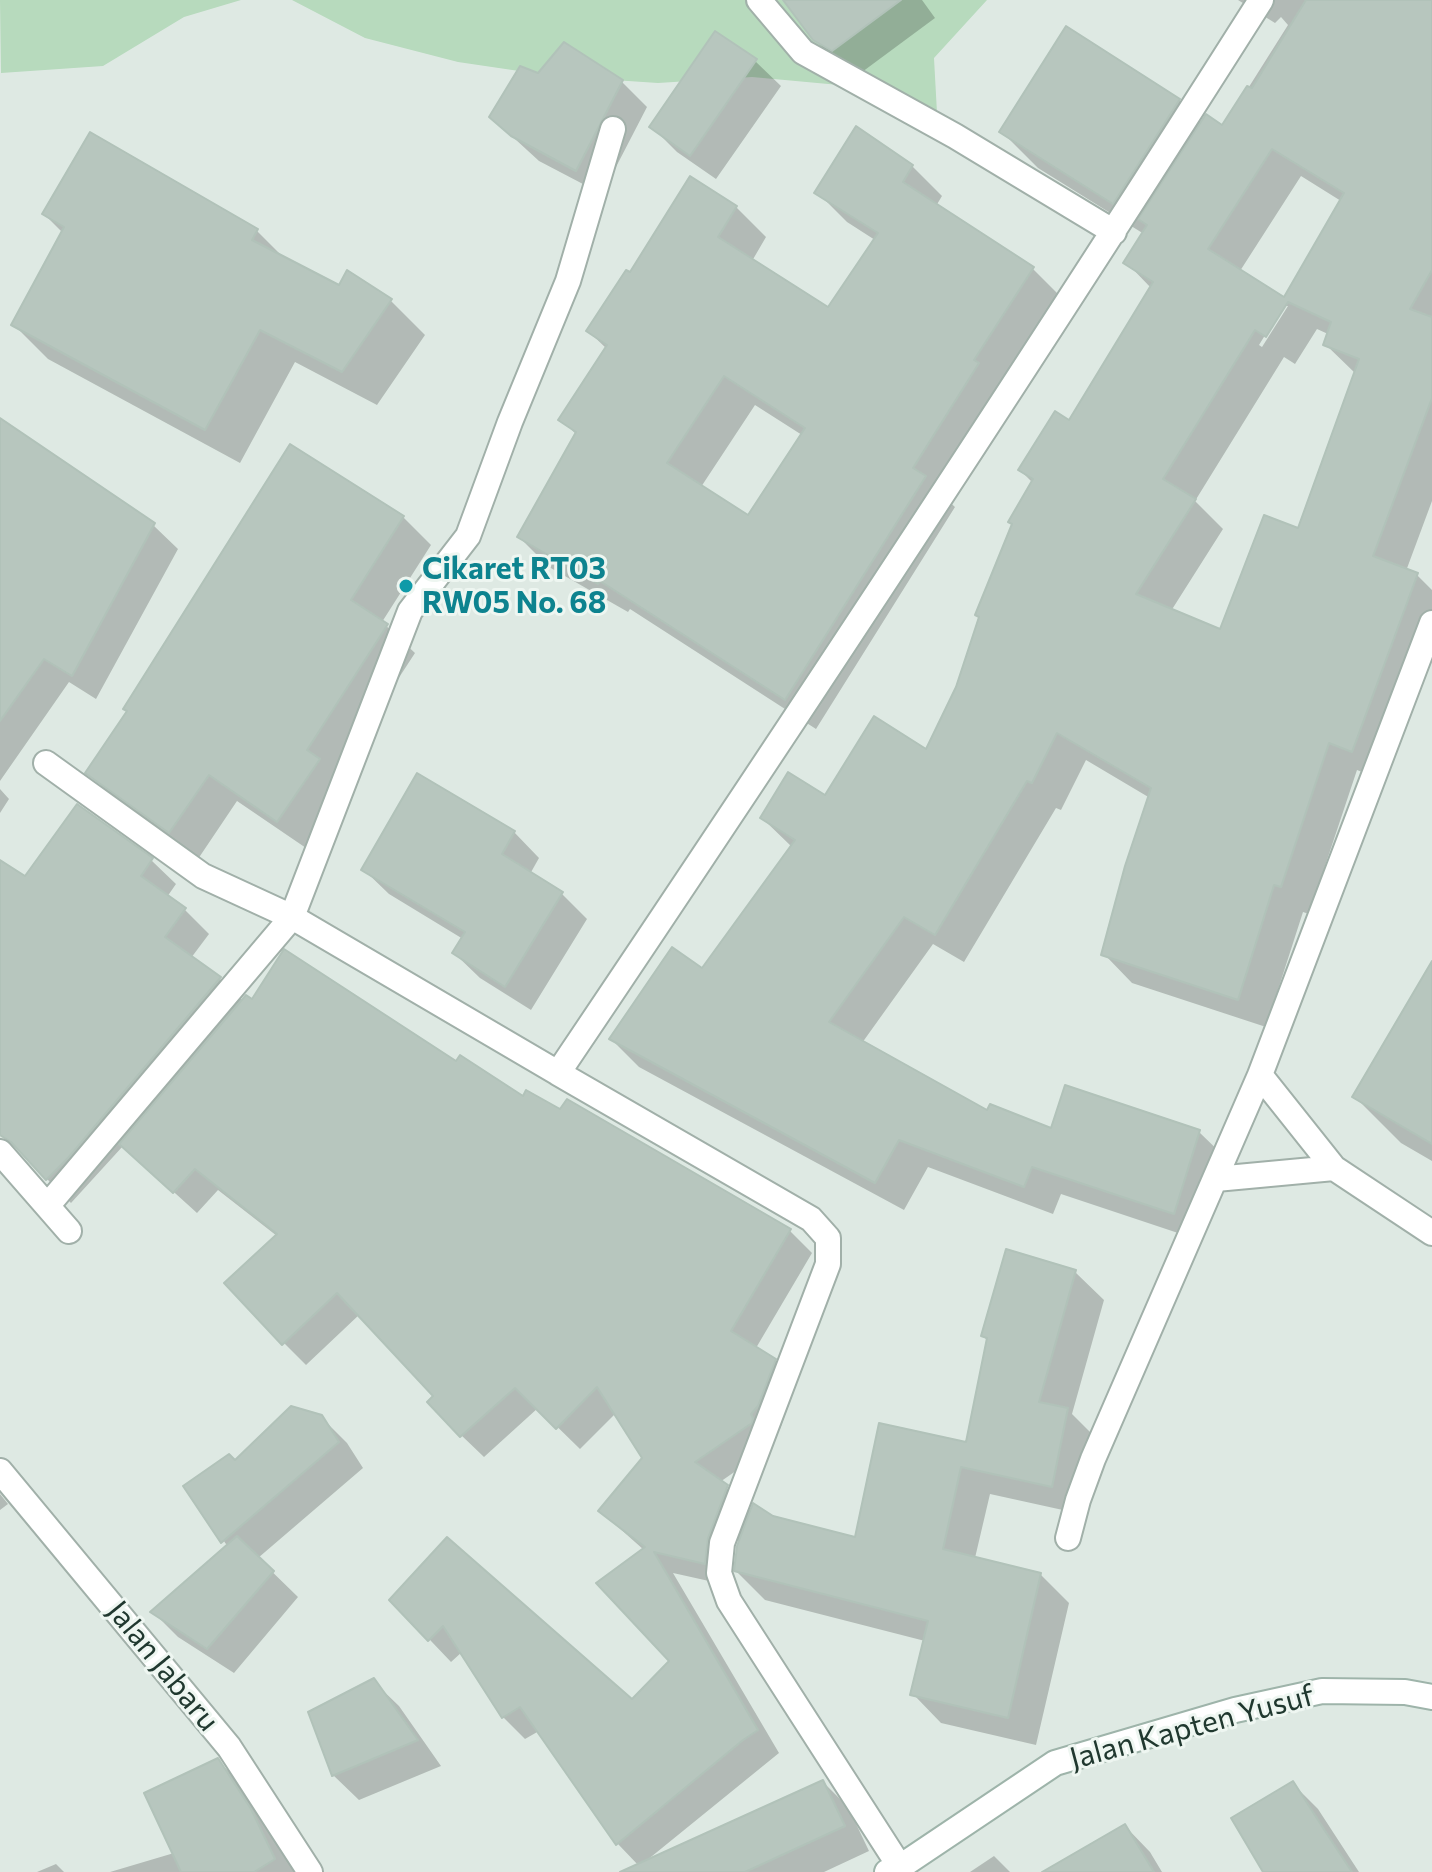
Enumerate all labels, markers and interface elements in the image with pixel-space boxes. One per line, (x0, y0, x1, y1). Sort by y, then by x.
place label: Cikaret RT03 RW05 No. 68 (422, 551, 606, 622)
marker: Cikaret RT03 RW05 No. 68 (397, 577, 415, 595)
street label: Jalan Jabaru (100, 1594, 226, 1738)
street label: Jalan Kapten Yusuf (1066, 1677, 1318, 1777)

